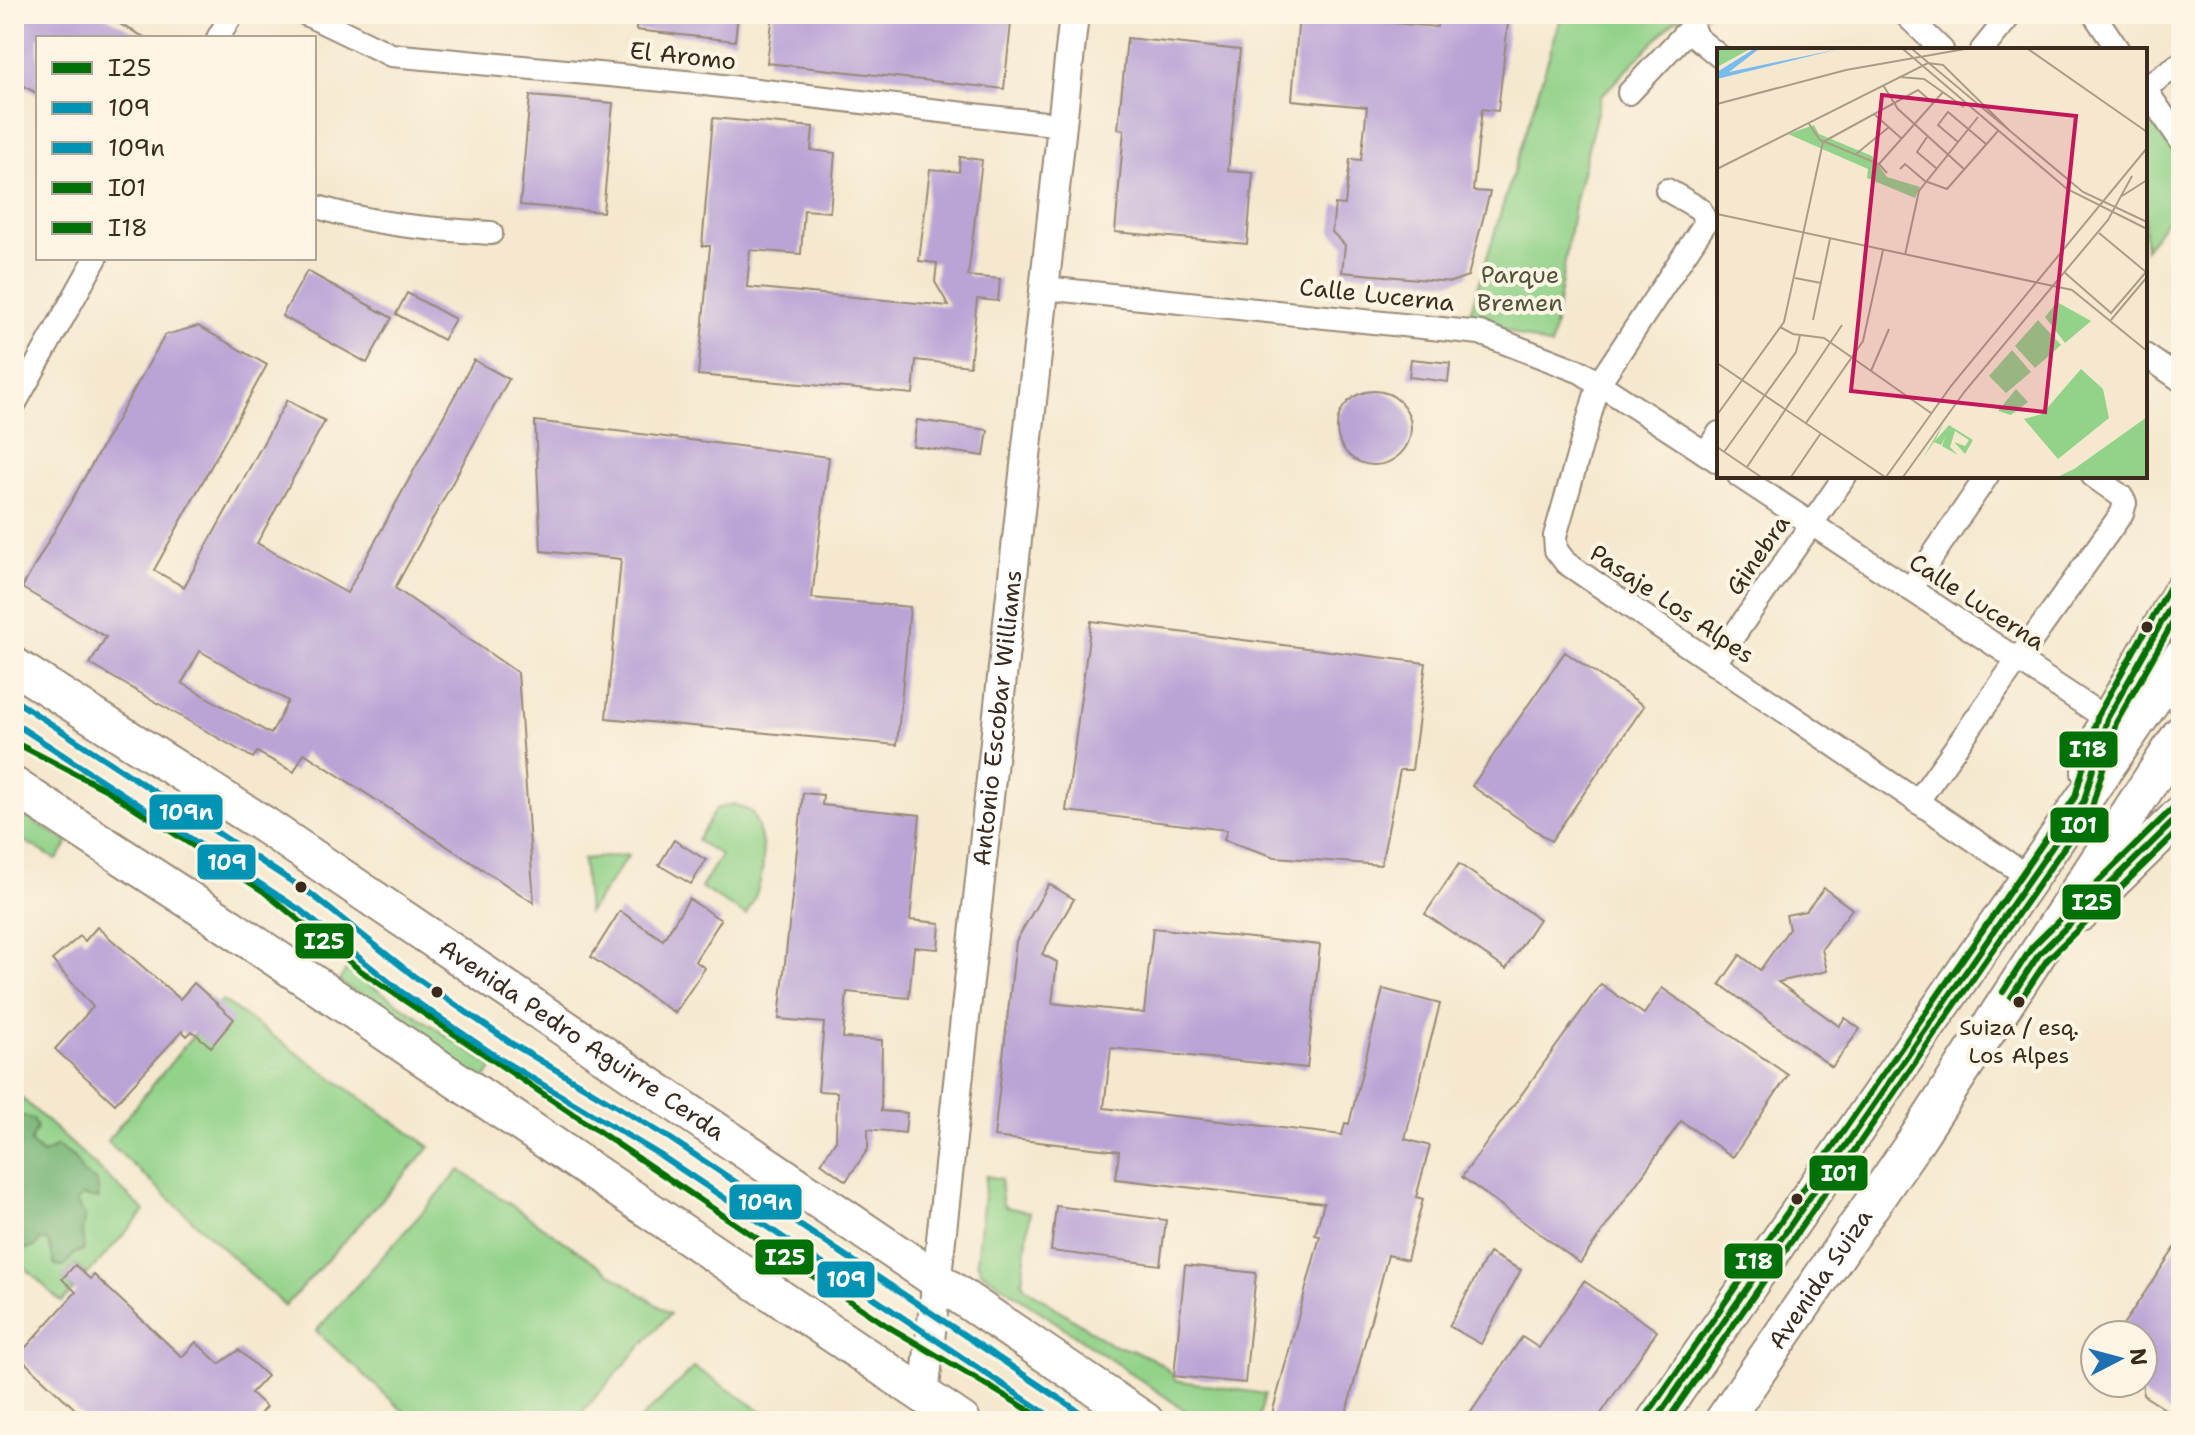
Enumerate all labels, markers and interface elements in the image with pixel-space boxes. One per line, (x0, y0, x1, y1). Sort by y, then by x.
street label: El Aromo (628, 35, 738, 77)
legend (36, 36, 316, 260)
inset map (1717, 48, 2147, 478)
text: I25 (108, 52, 152, 84)
text: 109 (108, 92, 150, 124)
text: 109n (108, 132, 165, 164)
text: I01 (108, 172, 146, 204)
text: I18 (108, 212, 148, 244)
park label: Parque Bremen (1477, 259, 1563, 319)
street label: Calle Lucerna (1298, 271, 1456, 319)
street label: Ginebra (1719, 508, 1797, 602)
street label: Pasaje Los Alpes (1583, 537, 1761, 671)
street label: Calle Lucerna (1903, 546, 2051, 658)
street label: Antonio Escobar Williams (966, 568, 1030, 868)
unlabelled marker (2139, 619, 2155, 635)
line badge: I18 (2058, 730, 2119, 769)
text: I18 (2069, 735, 2107, 764)
line badge: 109n (148, 793, 224, 831)
text: 109n (159, 798, 214, 827)
line badge: I01 (2049, 806, 2110, 844)
text: I01 (2061, 811, 2097, 840)
line badge: 109 (196, 843, 257, 881)
text: 109 (207, 848, 247, 877)
unlabelled marker (293, 879, 309, 895)
line badge: I25 (2061, 883, 2122, 921)
text: I25 (2071, 888, 2113, 917)
line badge: I25 (294, 922, 355, 960)
text: I25 (303, 927, 345, 956)
street label: Avenida Pedro Aguirre Cerda (433, 932, 731, 1148)
unlabelled marker (429, 984, 445, 1000)
marker: Suiza / esq. Los Alpes (2011, 994, 2027, 1010)
place label: Suiza / esq. Los Alpes (1959, 1013, 2079, 1070)
line badge: I01 (1808, 1154, 1869, 1192)
text: I01 (1821, 1159, 1857, 1188)
line badge: 109n (728, 1183, 803, 1221)
text: 109n (738, 1188, 793, 1217)
unlabelled marker (1789, 1191, 1805, 1207)
street label: Avenida Suiza (1761, 1203, 1880, 1356)
line badge: I25 (754, 1238, 815, 1276)
line badge: I18 (1723, 1242, 1784, 1280)
text: I25 (764, 1243, 806, 1272)
text: I18 (1735, 1247, 1773, 1276)
line badge: 109 (816, 1260, 876, 1299)
text: 109 (826, 1265, 866, 1294)
north arrow (2079, 1319, 2159, 1399)
text: N (2123, 1347, 2154, 1367)

